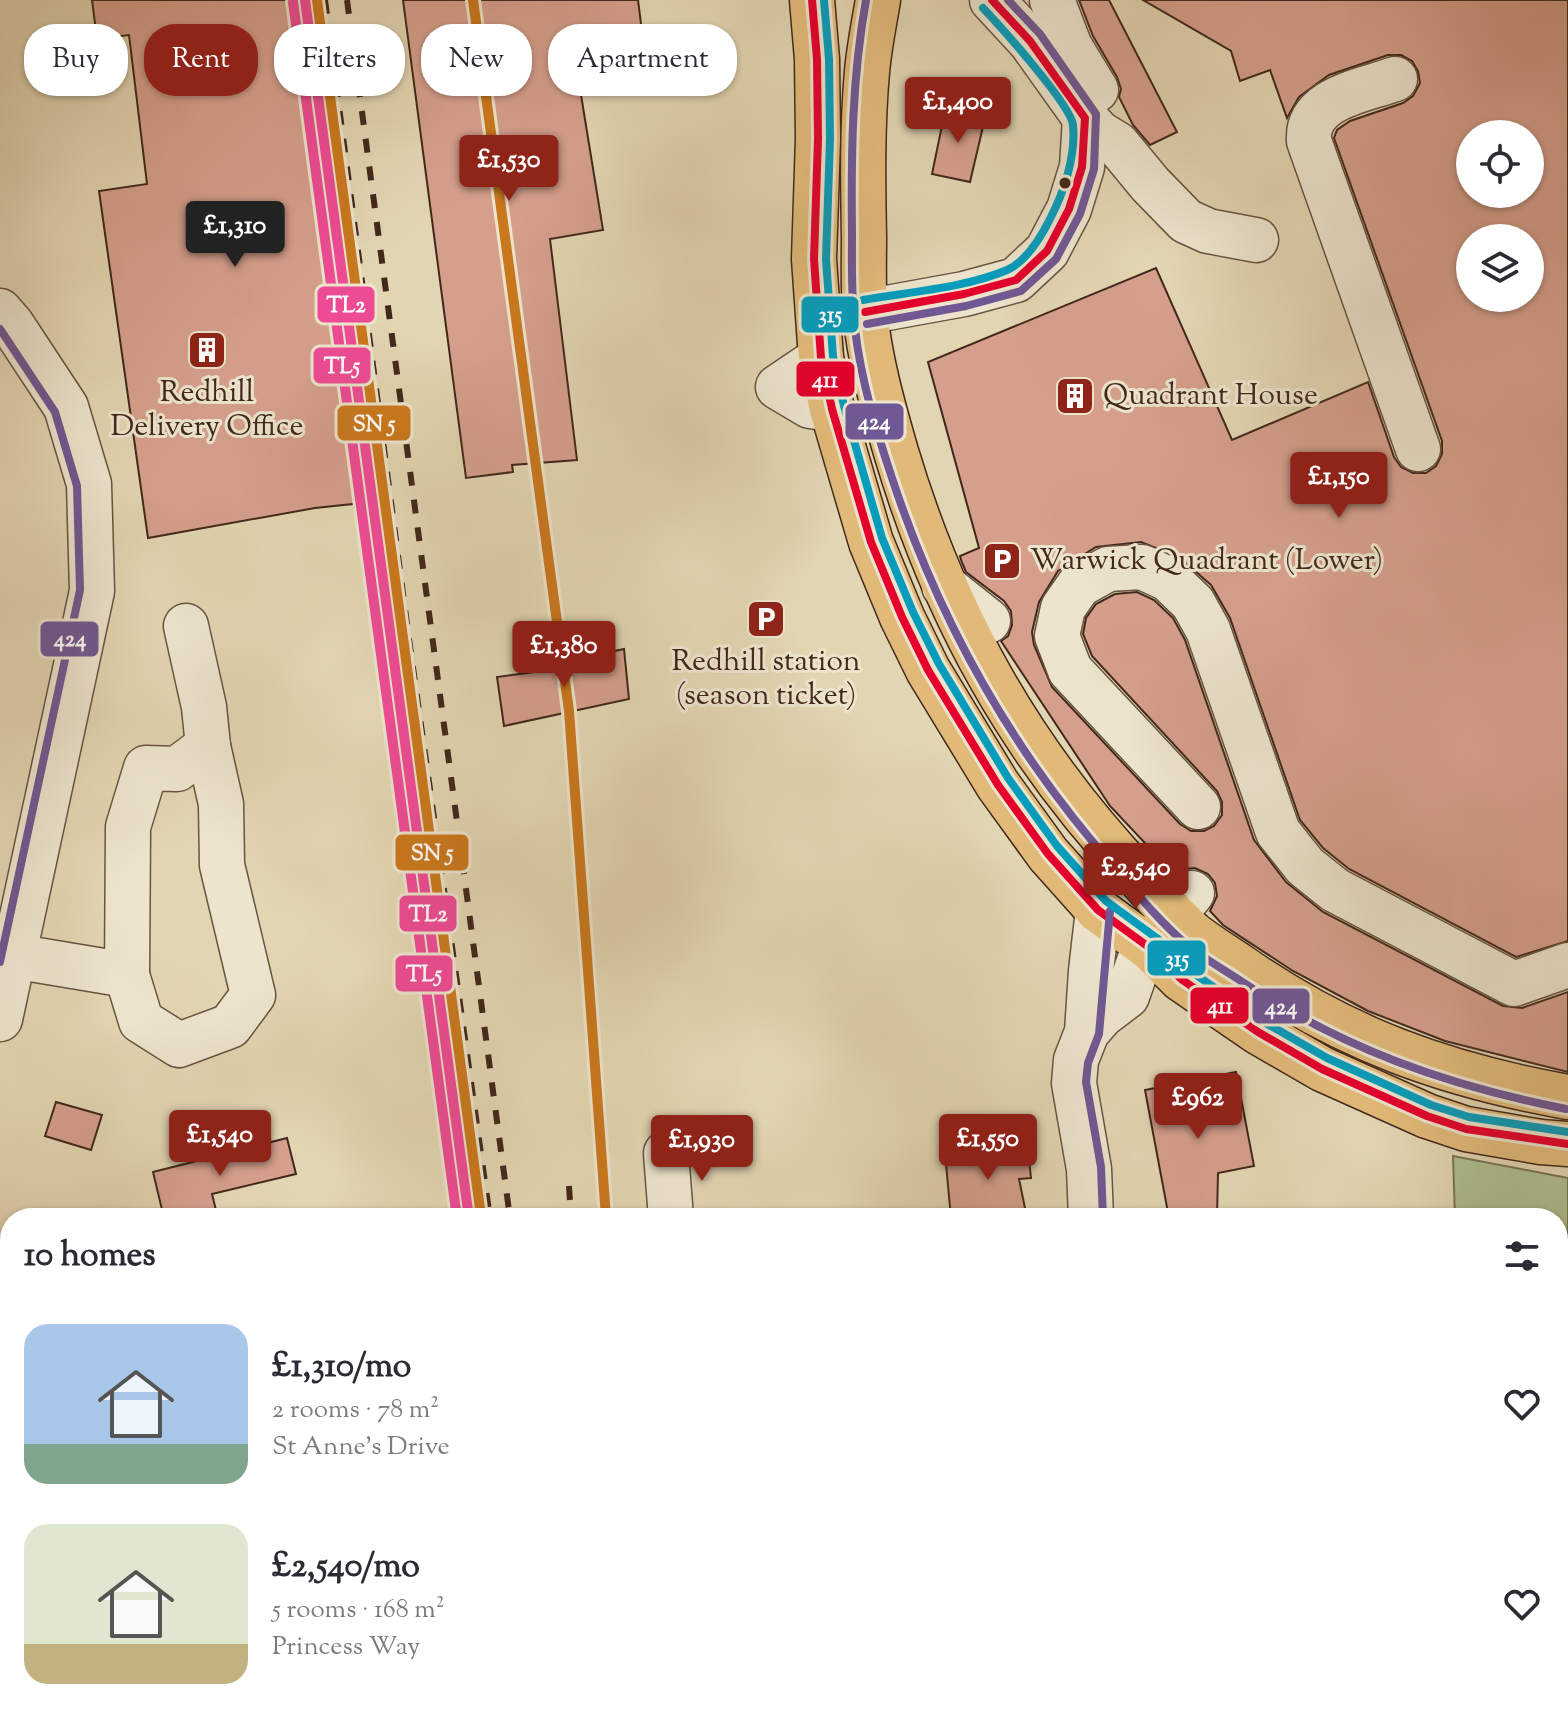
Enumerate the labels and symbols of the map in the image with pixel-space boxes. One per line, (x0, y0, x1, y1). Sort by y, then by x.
pin: £1,400 (893, 77, 1023, 145)
pin: £1,530 (444, 135, 574, 203)
unlabelled marker (1057, 175, 1073, 191)
pin: £1,310 (170, 201, 300, 269)
line badge: TL2 (316, 285, 376, 324)
text: TL2 (326, 291, 366, 323)
line badge: 315 (800, 295, 860, 334)
text: 315 (818, 301, 842, 333)
building icon: Redhill Delivery Office (186, 329, 228, 371)
line badge: TL5 (312, 346, 372, 385)
text: TL5 (324, 352, 361, 384)
line badge: 411 (795, 360, 856, 398)
text: 411 (811, 366, 839, 398)
place label: Redhill Delivery Office (111, 372, 303, 449)
building icon: Quadrant House (1054, 375, 1096, 417)
place label: Quadrant House (1103, 375, 1318, 418)
line badge: 424 (844, 402, 905, 441)
line badge: SN 5 (336, 404, 412, 442)
text: 424 (857, 408, 890, 440)
text: SN 5 (353, 410, 396, 442)
pin: £1,150 (1274, 452, 1404, 520)
parking icon: Warwick Quadrant (Lower) (981, 540, 1023, 582)
place label: Warwick Quadrant (Lower) (1030, 540, 1383, 583)
parking icon: Redhill station (season ticket) (745, 598, 787, 640)
line badge: 424 (39, 620, 100, 658)
pin: £1,380 (499, 621, 629, 689)
text: 424 (53, 625, 86, 657)
place label: Redhill station (season ticket) (671, 641, 861, 718)
line badge: SN 5 (394, 833, 470, 872)
text: SN 5 (411, 839, 454, 871)
pin: £2,540 (1071, 843, 1201, 911)
line badge: TL2 (398, 894, 458, 933)
text: TL2 (408, 900, 448, 932)
line badge: 315 (1146, 939, 1207, 977)
text: 315 (1165, 945, 1189, 977)
line badge: TL5 (394, 954, 454, 993)
text: TL5 (406, 960, 443, 992)
line badge: 411 (1189, 986, 1250, 1025)
line badge: 424 (1251, 987, 1311, 1025)
text: 411 (1206, 992, 1234, 1024)
text: 424 (1264, 993, 1297, 1025)
pin: £962 (1151, 1073, 1245, 1141)
pin: £1,540 (155, 1110, 285, 1178)
pin: £1,550 (923, 1114, 1053, 1182)
pin: £1,930 (637, 1115, 767, 1183)

